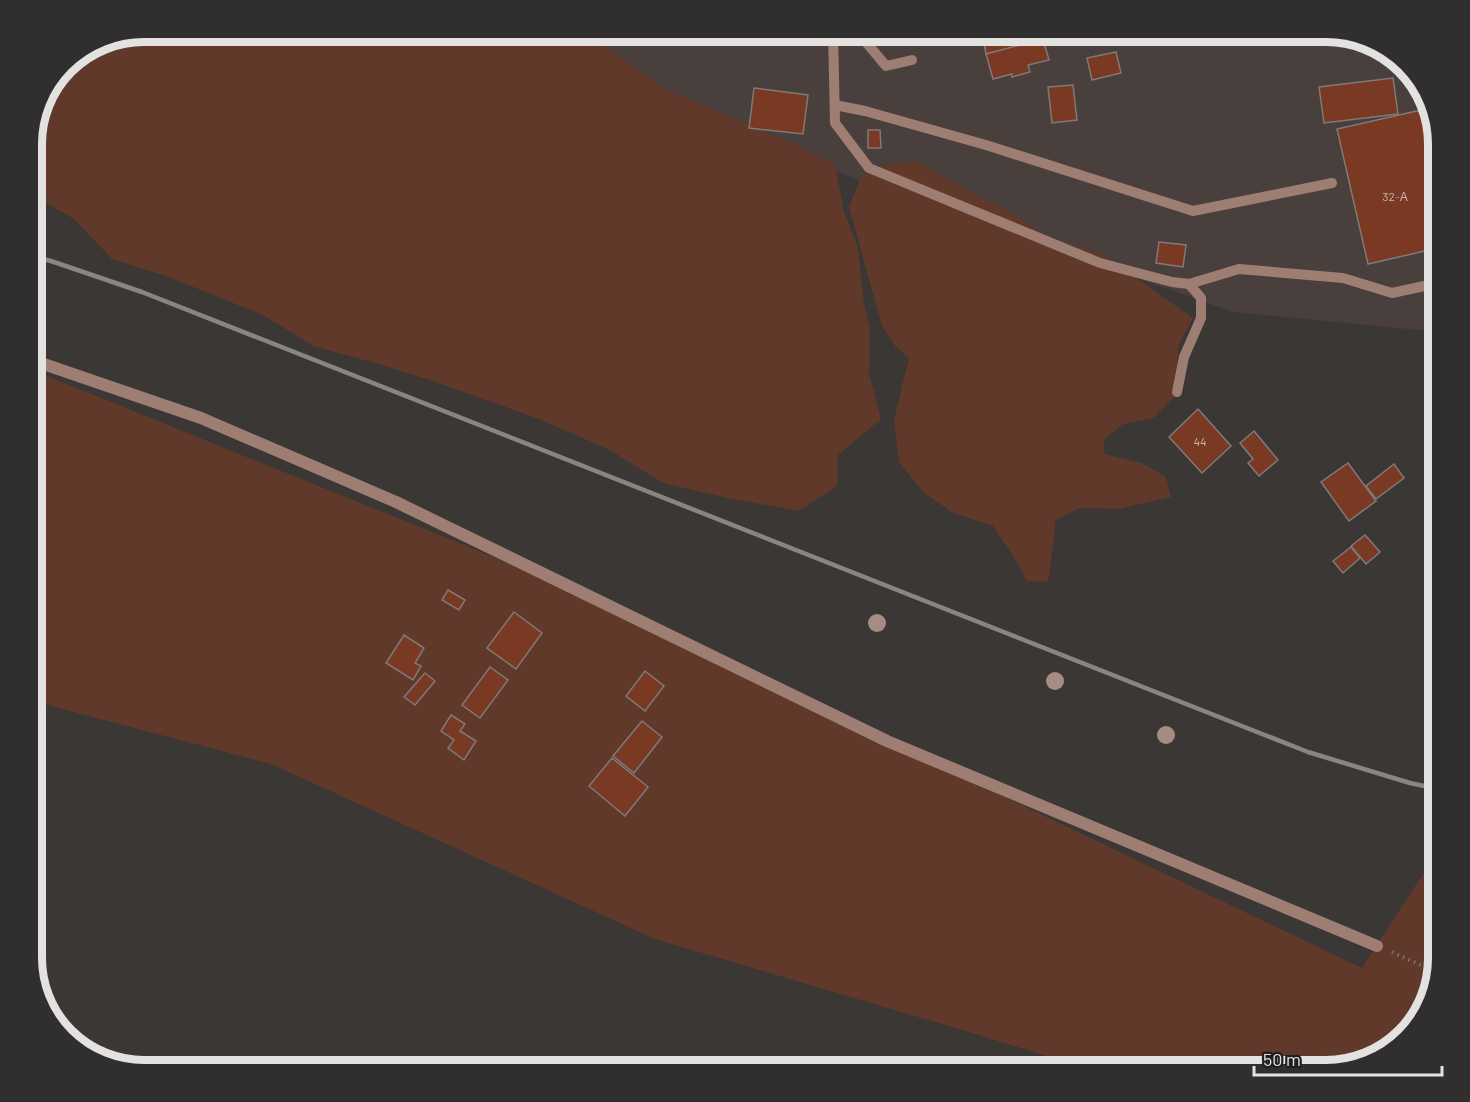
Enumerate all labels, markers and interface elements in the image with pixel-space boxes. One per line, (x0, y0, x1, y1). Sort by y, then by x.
house number: 32-А (1382, 189, 1408, 203)
house number: 44 (1193, 434, 1207, 448)
scale bar (1254, 1039, 1442, 1077)
text: 50 m (1263, 1048, 1301, 1070)

